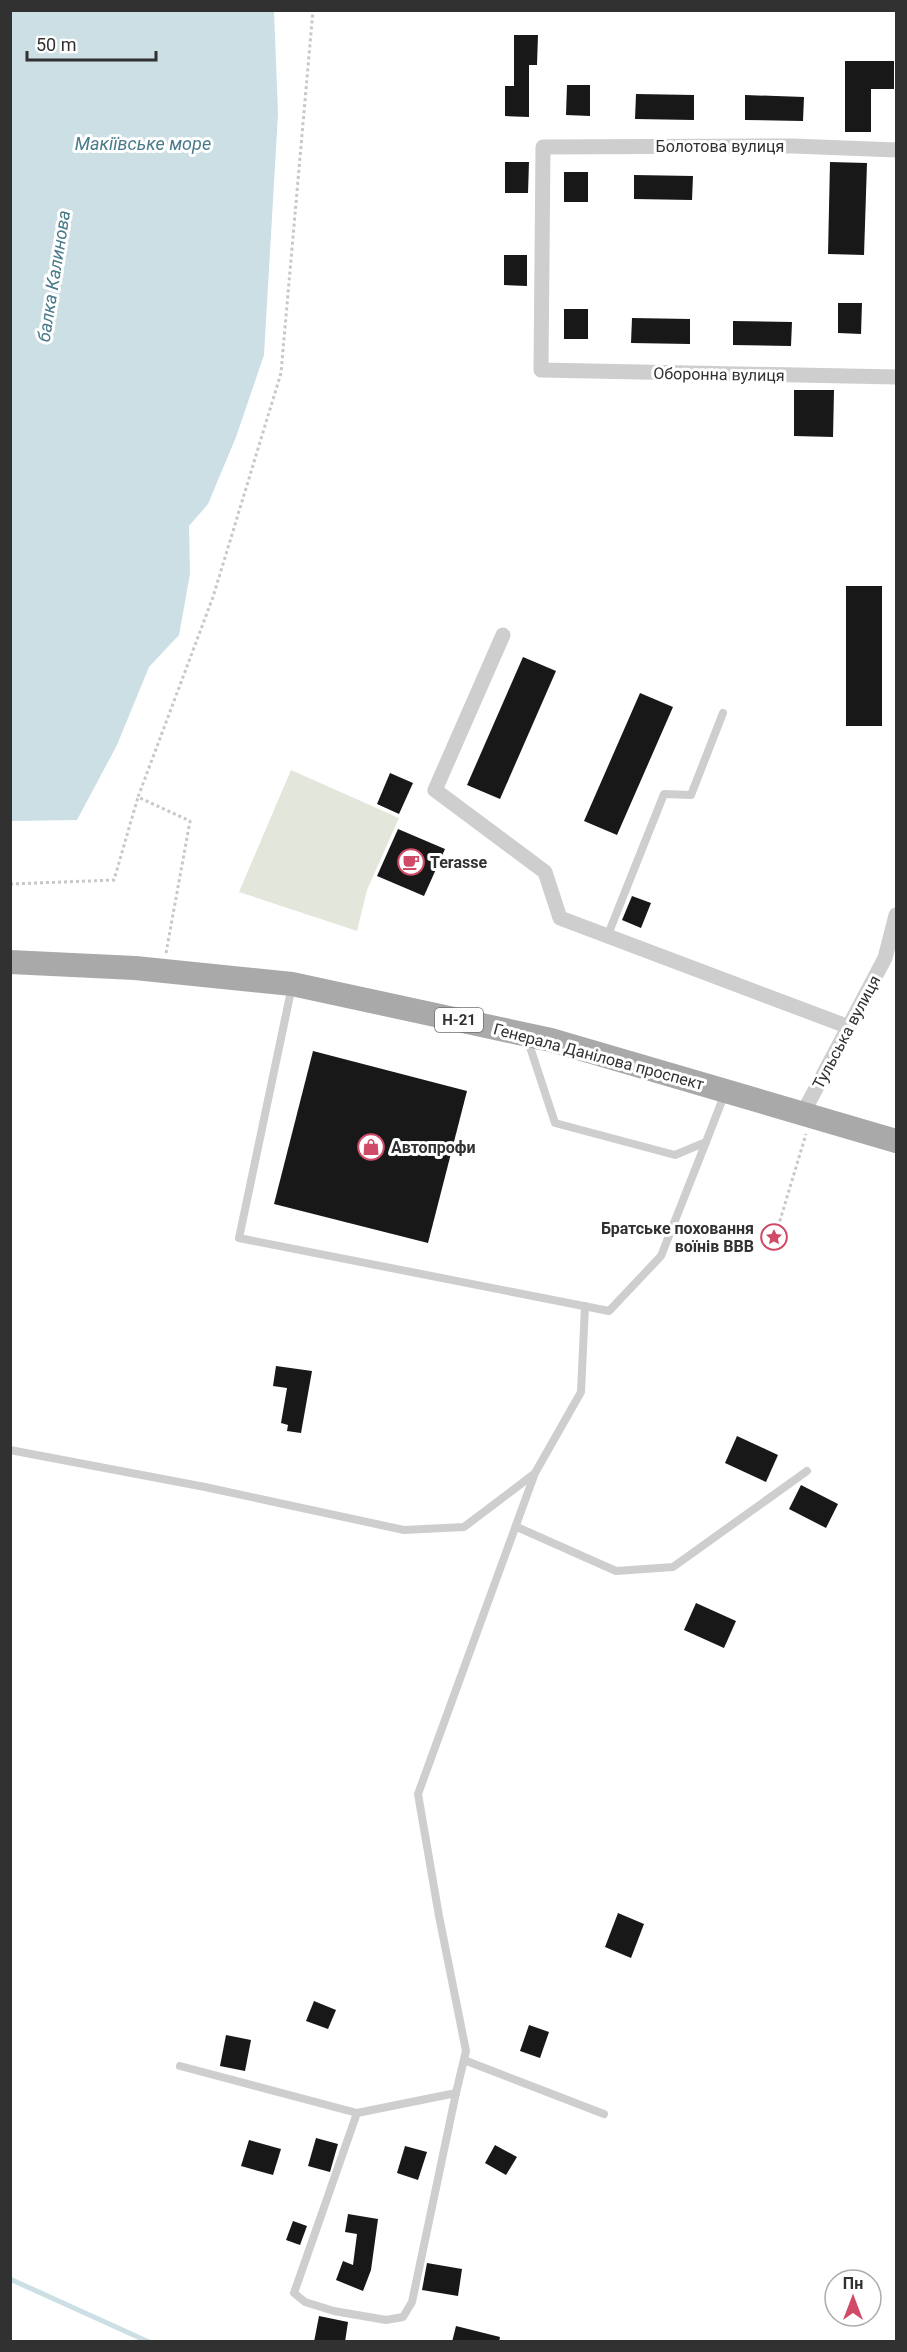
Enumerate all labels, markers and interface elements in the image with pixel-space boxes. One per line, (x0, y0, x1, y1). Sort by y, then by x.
scale bar (27, 24, 156, 62)
text: 50 m (36, 34, 76, 55)
water label: Макіївське море (75, 133, 211, 154)
street label: Болотова вулиця (656, 137, 784, 156)
water label: балка Калинова (33, 209, 74, 343)
street label: Оборонна вулиця (653, 364, 785, 385)
cafe icon: Terasse (396, 847, 426, 877)
place label: Terasse (430, 853, 487, 872)
street label: Тульська вулиця (809, 972, 884, 1092)
road number: Н-21 (435, 1008, 483, 1032)
street label: Генерала Данілова проспект (492, 1019, 706, 1094)
shop icon: Автопрофи (356, 1132, 386, 1162)
place label: Автопрофи (391, 1138, 476, 1157)
place label: Братське поховання воїнів ВВВ (601, 1219, 754, 1256)
place icon: Братське поховання воїнів ВВВ (759, 1222, 789, 1252)
north arrow (823, 2268, 883, 2328)
text: Пн (843, 2274, 863, 2293)

